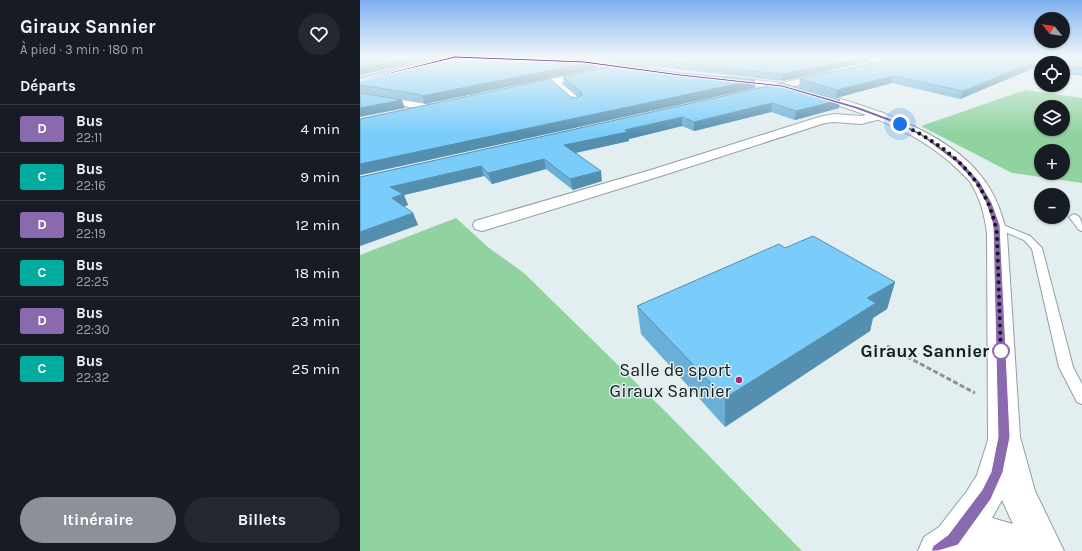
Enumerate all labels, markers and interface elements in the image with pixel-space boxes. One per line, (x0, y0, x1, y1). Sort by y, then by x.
north arrow (1034, 12, 1070, 48)
map controls (1034, 12, 1070, 224)
button: heart (298, 13, 340, 55)
text: Giraux Sannier (20, 16, 156, 38)
text: À pied · 3 min · 180 m (20, 42, 143, 57)
button: locate (1034, 56, 1070, 92)
text: Départs (20, 77, 76, 95)
button: layers (1034, 100, 1070, 136)
text: Bus (76, 112, 103, 130)
your location (890, 114, 910, 134)
text: D (37, 120, 47, 137)
text: 4 min (301, 120, 340, 138)
text: 22:11 (76, 130, 103, 145)
button: + (1034, 144, 1070, 180)
text: Bus (76, 160, 103, 178)
text: C (38, 168, 46, 185)
text: 9 min (300, 168, 340, 186)
text: 22:16 (76, 178, 106, 193)
button: − (1034, 188, 1070, 224)
text: Bus (76, 208, 103, 226)
text: D (37, 216, 47, 233)
text: 12 min (295, 216, 340, 234)
text: 22:19 (76, 226, 106, 241)
text: Bus (76, 256, 103, 274)
text: C (38, 264, 46, 281)
text: 18 min (295, 264, 340, 282)
text: 22:25 (76, 274, 109, 289)
text: Bus (76, 304, 103, 322)
text: D (37, 312, 47, 329)
text: 23 min (291, 312, 340, 330)
text: 22:30 (76, 322, 109, 337)
place label: Giraux Sannier (861, 340, 989, 362)
marker: Giraux Sannier (992, 342, 1010, 360)
text: Bus (76, 352, 103, 370)
place label: Salle de sport Giraux Sannier (610, 359, 731, 402)
text: C (38, 360, 46, 377)
text: 25 min (292, 360, 340, 378)
text: 22:32 (76, 370, 109, 385)
marker: Salle de sport Giraux Sannier (734, 375, 744, 385)
button: Itinéraire (20, 497, 176, 543)
button: Billets (184, 497, 340, 543)

